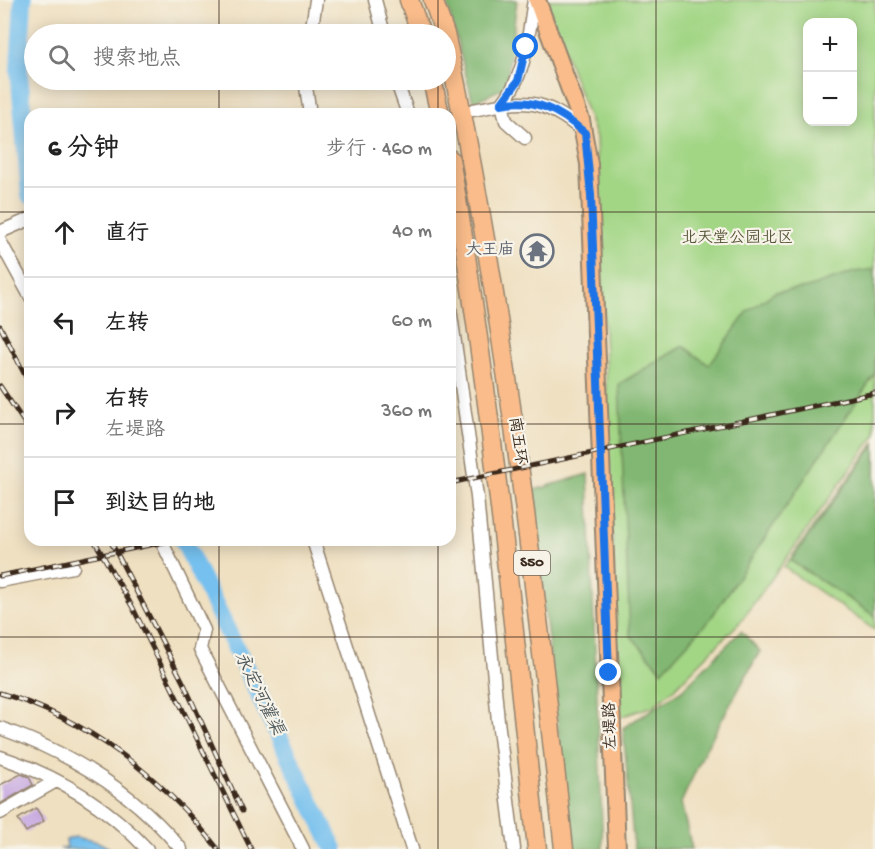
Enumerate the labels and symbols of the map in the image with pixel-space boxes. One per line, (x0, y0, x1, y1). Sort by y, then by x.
route start (512, 33, 538, 59)
park label: 北天堂公园北区 (681, 229, 793, 249)
temple icon: 大王庙 (519, 233, 555, 269)
place label: 大王庙 (466, 240, 514, 261)
street label: 南五环 (503, 416, 531, 466)
road number: S50 (514, 551, 550, 575)
water label: 永定河灌渠 (229, 649, 289, 741)
route end (595, 659, 621, 685)
street label: 左堤路 (600, 702, 622, 750)

